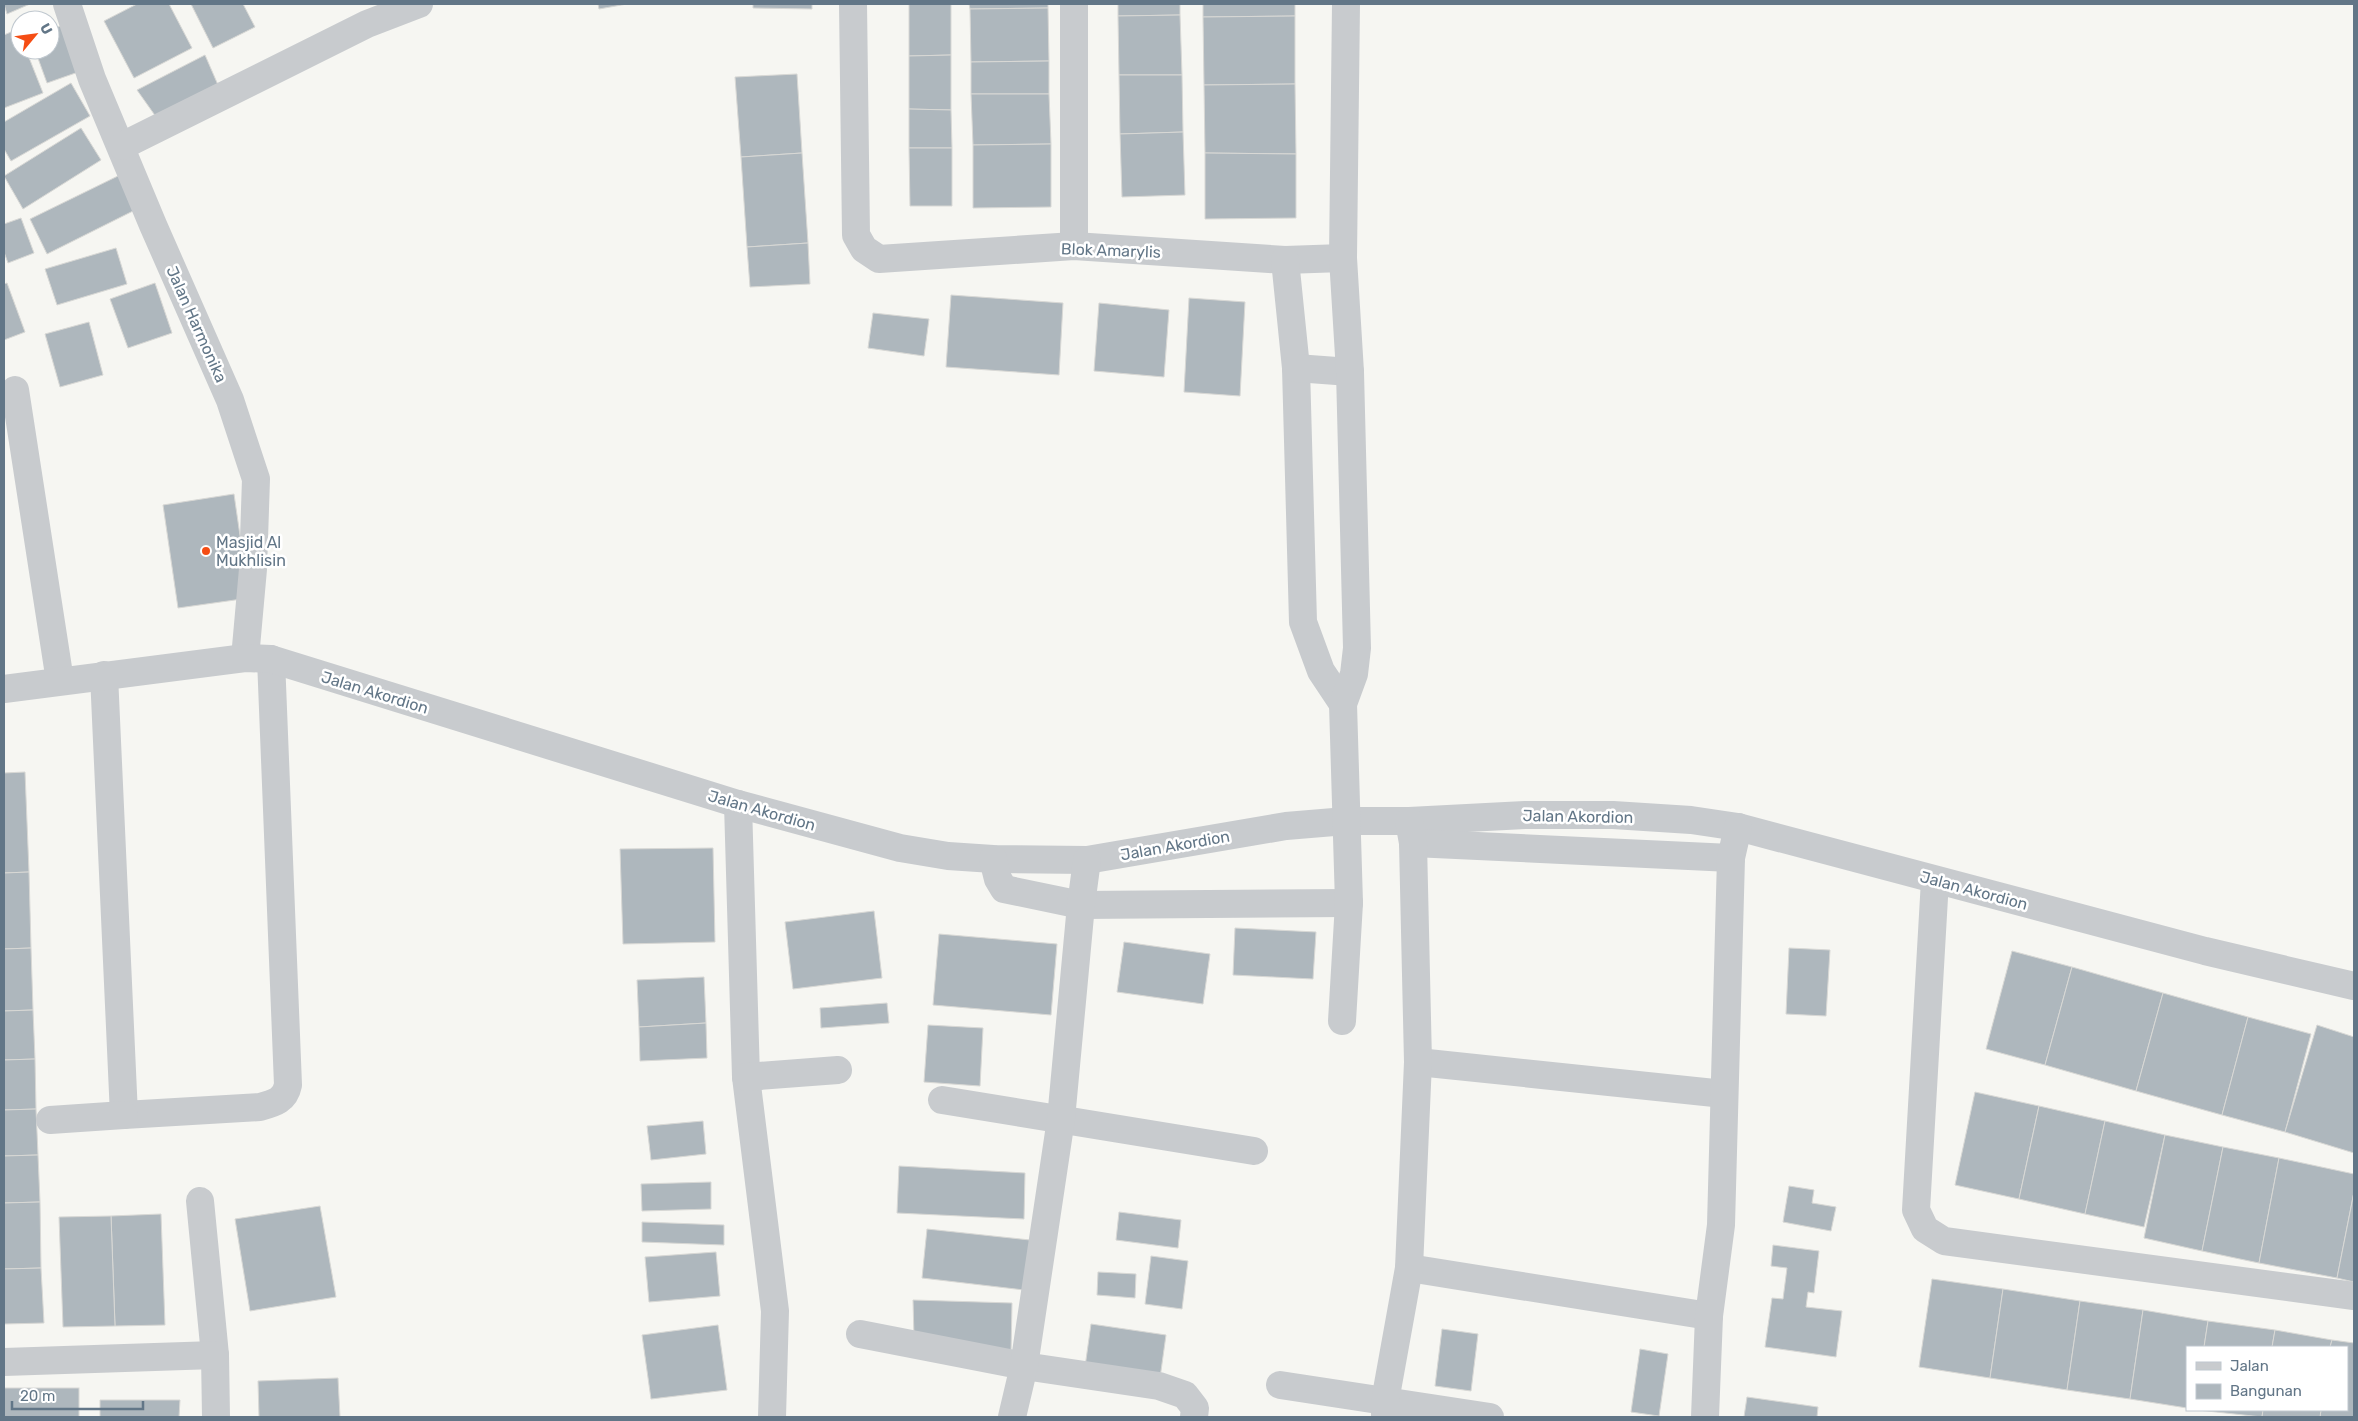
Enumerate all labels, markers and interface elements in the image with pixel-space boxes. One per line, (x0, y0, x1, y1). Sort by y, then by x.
north arrow (10, 10, 60, 60)
text: U (36, 20, 56, 38)
street label: Blok Amarylis (1061, 239, 1161, 262)
street label: Jalan Harmonika (162, 263, 231, 385)
place label: Masjid Al Mukhlisin (216, 533, 286, 570)
marker: Masjid Al Mukhlisin (200, 545, 212, 557)
street label: Jalan Akordion (319, 667, 431, 718)
street label: Jalan Akordion (706, 786, 818, 835)
street label: Jalan Akordion (1522, 806, 1634, 827)
street label: Jalan Akordion (1119, 827, 1231, 864)
street label: Jalan Akordion (1918, 867, 2030, 914)
legend (2186, 1346, 2348, 1411)
text: Jalan (2230, 1357, 2269, 1375)
scale bar (12, 1378, 144, 1410)
text: Bangunan (2230, 1382, 2302, 1400)
text: 20 m (20, 1387, 55, 1405)

